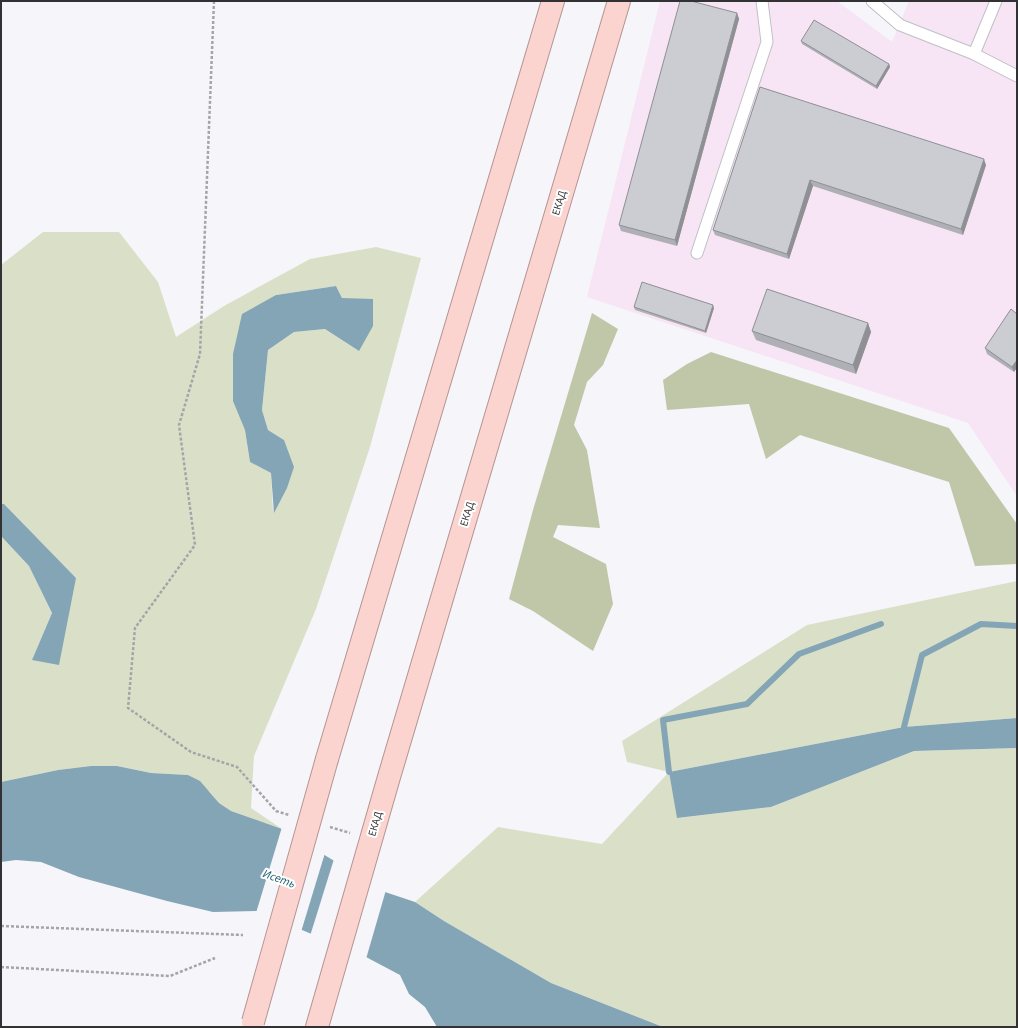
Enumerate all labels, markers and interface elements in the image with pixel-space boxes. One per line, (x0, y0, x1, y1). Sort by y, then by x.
street label: ЕКАД (548, 189, 570, 217)
street label: ЕКАД (456, 500, 478, 528)
street label: ЕКАД (364, 810, 386, 838)
water label: Исеть (260, 865, 298, 893)

